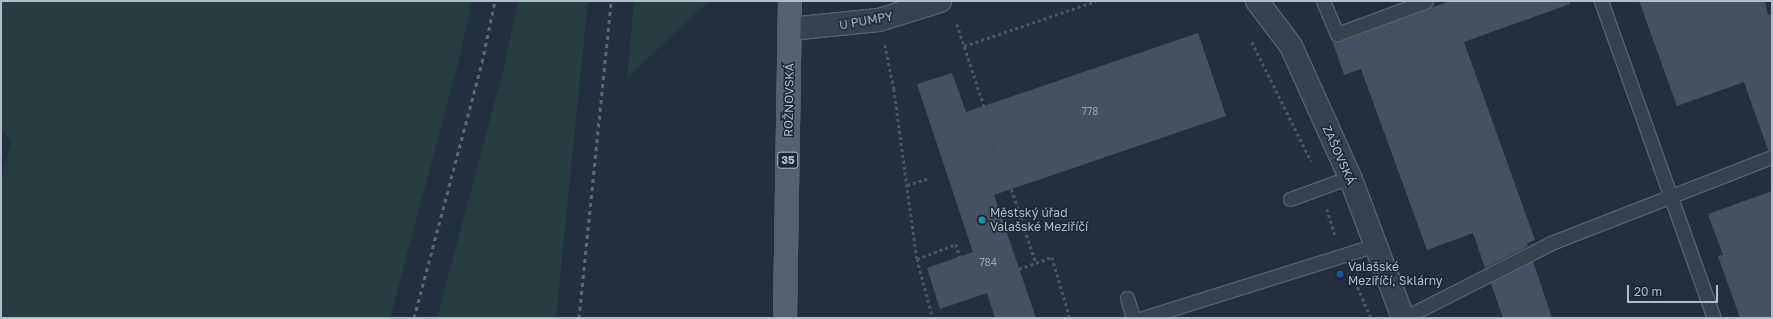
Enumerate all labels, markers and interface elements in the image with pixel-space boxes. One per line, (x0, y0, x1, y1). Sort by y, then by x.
street label: U PUMPY (838, 9, 894, 33)
street label: ROŽNOVSKÁ (781, 63, 797, 137)
house number: 778 (1082, 106, 1098, 118)
street label: ZAŠOVSKÁ (1320, 123, 1358, 187)
road number: 35 (777, 151, 799, 169)
place label: Městský úřad Valašské Meziříčí (990, 206, 1088, 234)
marker: Městský úřad Valašské Meziříčí (977, 215, 987, 225)
house number: 784 (979, 257, 997, 269)
place label: Valašské Meziříčí, Sklárny (1348, 260, 1442, 288)
marker: Valašské Meziříčí, Sklárny (1335, 269, 1345, 279)
scale bar (1629, 277, 1720, 303)
text: 20 m (1634, 284, 1662, 299)

